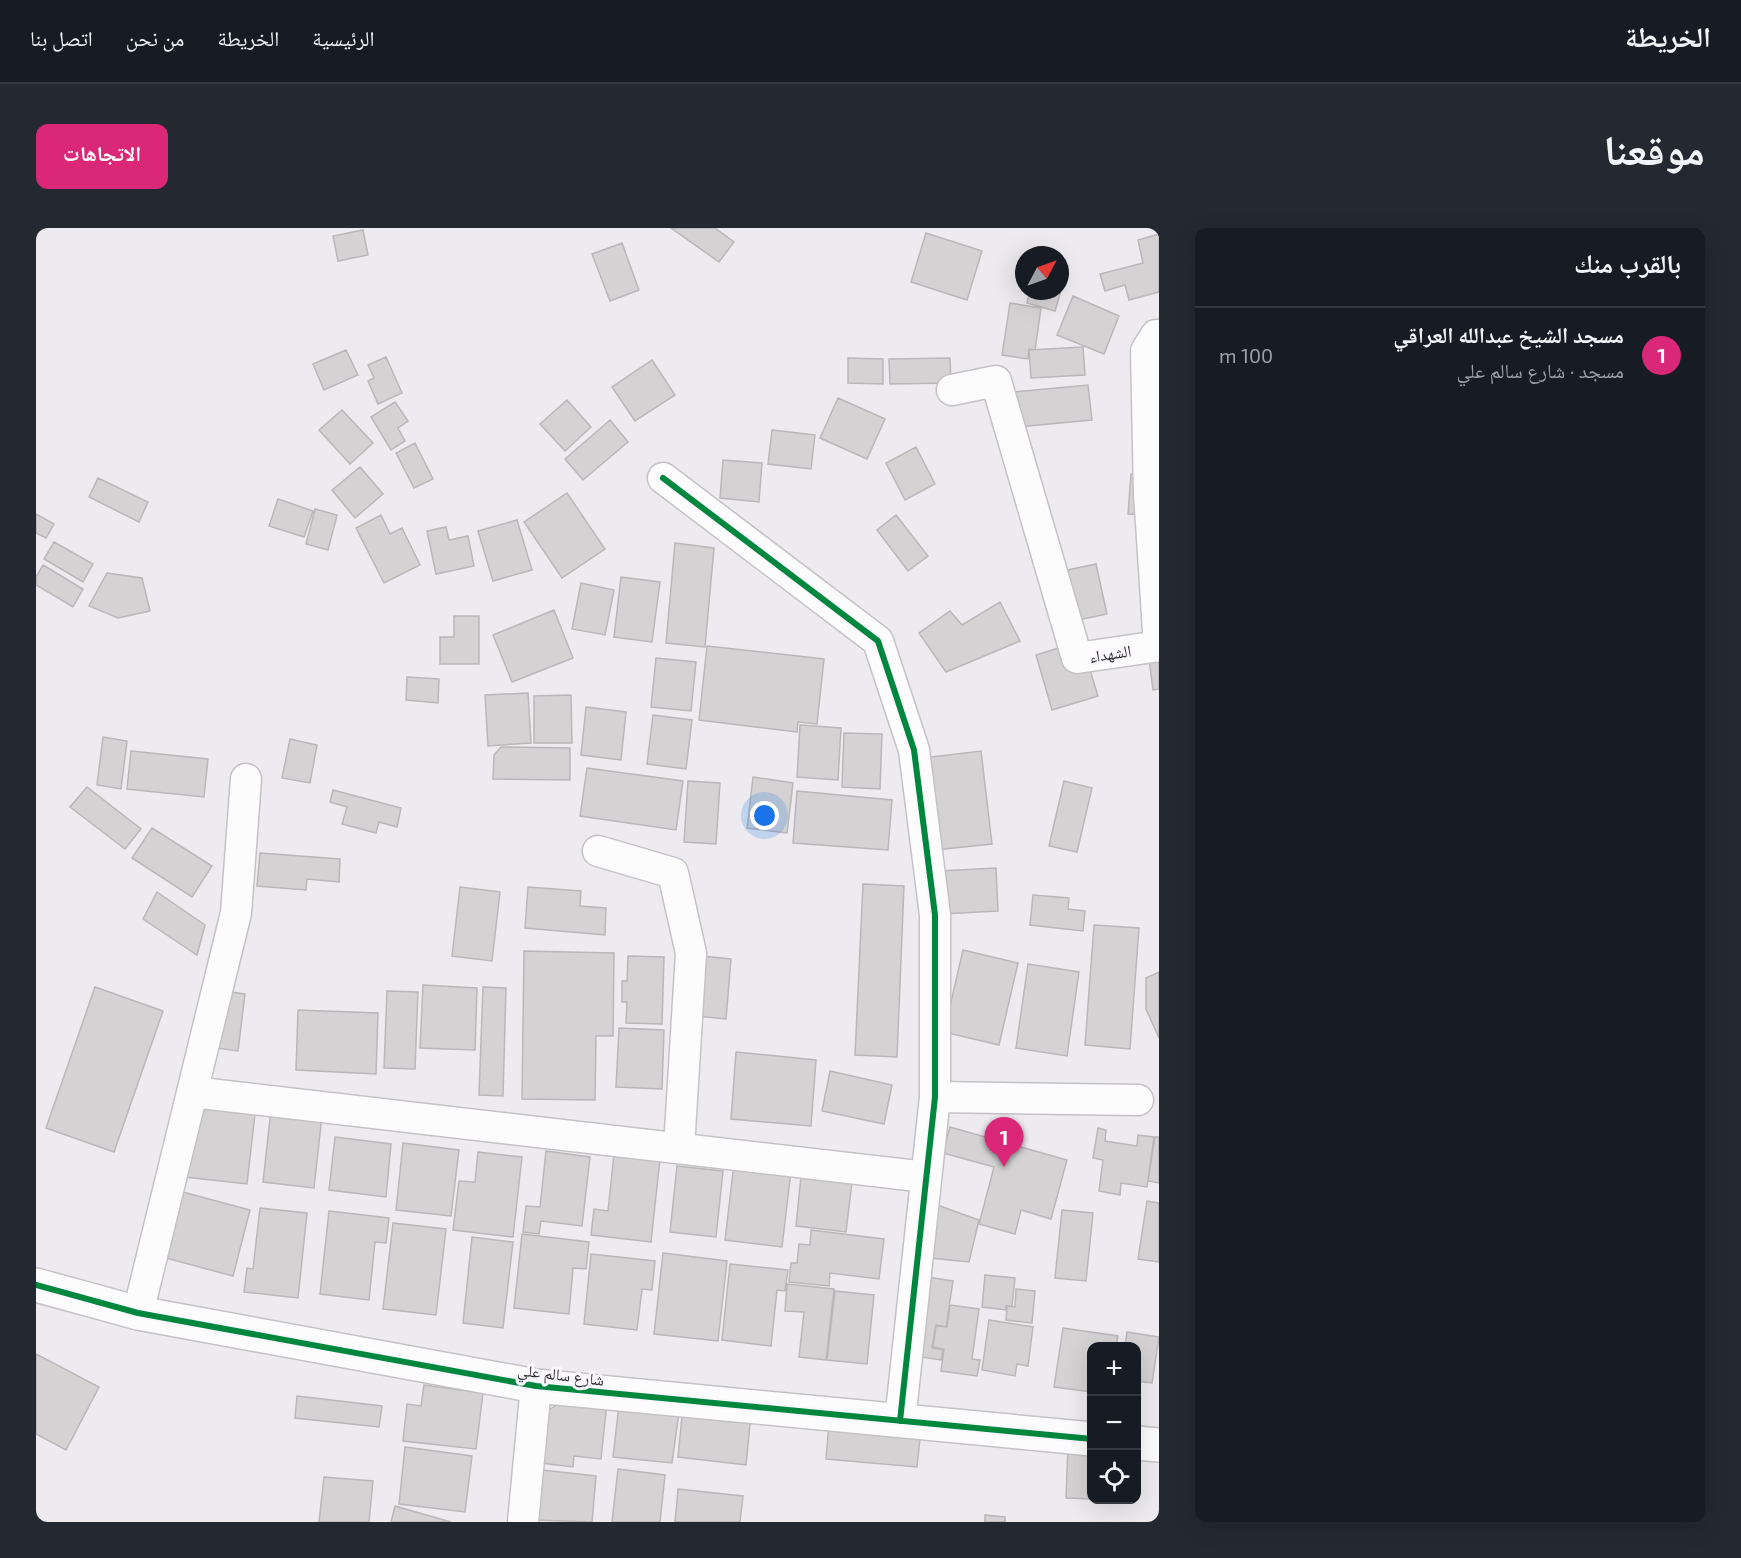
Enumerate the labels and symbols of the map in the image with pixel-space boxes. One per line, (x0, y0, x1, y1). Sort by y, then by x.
north arrow (1015, 246, 1069, 300)
street label: الشهداء (1088, 640, 1133, 667)
your location (750, 801, 779, 830)
pin: 1 (984, 1118, 1024, 1167)
street label: شارع سالم علي (516, 1359, 605, 1393)

